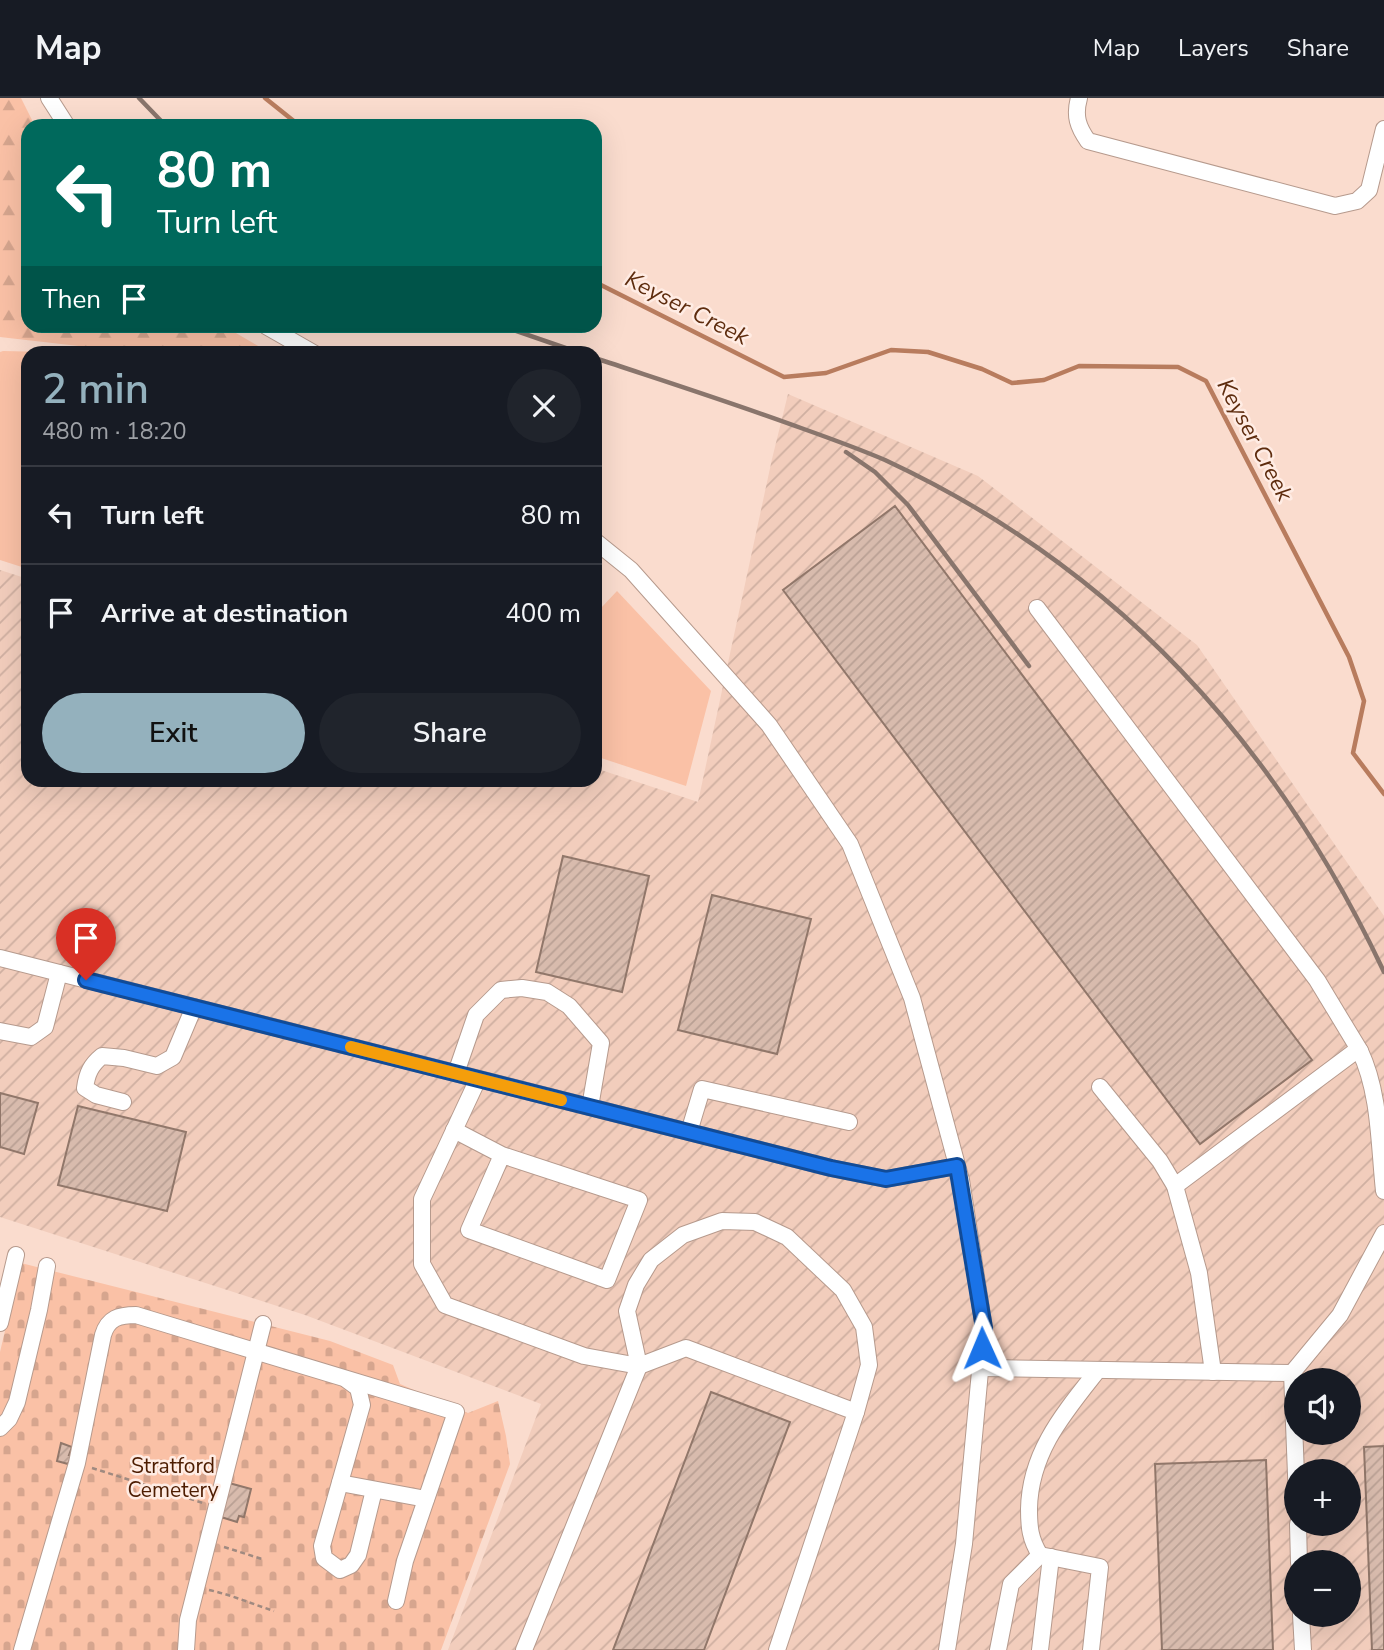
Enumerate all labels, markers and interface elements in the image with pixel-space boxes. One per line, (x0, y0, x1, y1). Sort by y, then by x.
text: Map (35, 26, 102, 71)
text: Map (1093, 32, 1140, 64)
text: Layers (1178, 32, 1249, 64)
text: Share (1287, 32, 1349, 64)
text: 80 m (157, 137, 272, 204)
icon: left (42, 147, 133, 238)
text: Turn left (157, 201, 277, 244)
water label: Keyser Creek (620, 264, 755, 353)
icon: arrive (115, 280, 153, 318)
text: Then (42, 282, 101, 317)
text: 2 min (42, 361, 149, 418)
button: close (507, 369, 581, 443)
water label: Keyser Creek (1210, 373, 1301, 507)
text: 480 m · 18:20 (42, 416, 187, 447)
icon: left (42, 496, 80, 534)
text: Turn left (101, 498, 204, 533)
text: 80 m (521, 498, 581, 533)
icon: arrive (42, 594, 80, 632)
text: Arrive at destination (101, 596, 348, 631)
text: 400 m (505, 596, 581, 631)
button: Exit (42, 693, 305, 773)
button: Share (319, 693, 581, 773)
pin (56, 908, 116, 980)
icon: arrive (67, 919, 105, 957)
position arrow (945, 1311, 1019, 1385)
map controls (1284, 1368, 1361, 1627)
button: sound (1284, 1368, 1361, 1445)
park label: Stratford Cemetery (127, 1452, 219, 1504)
button: + (1284, 1459, 1361, 1536)
button: − (1284, 1550, 1361, 1627)

